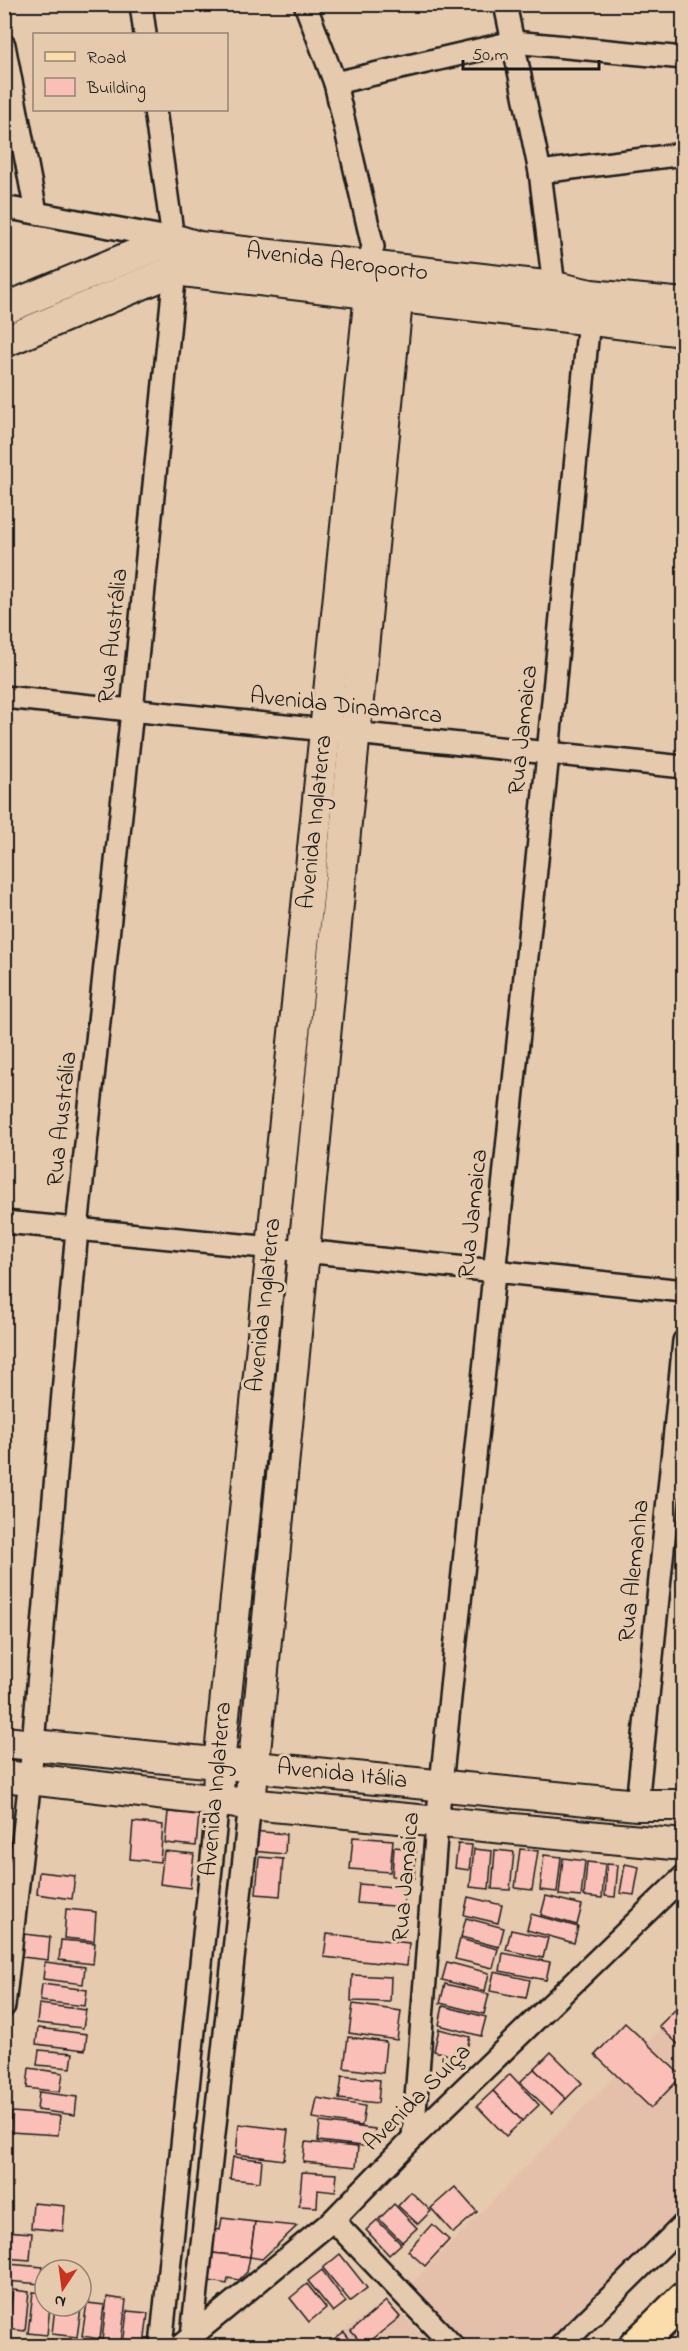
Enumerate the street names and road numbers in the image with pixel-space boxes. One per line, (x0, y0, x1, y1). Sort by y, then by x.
street label: Avenida Aeroporto (244, 234, 430, 292)
street label: Rua Austrália (90, 567, 138, 705)
street label: Rua Jamaica (500, 663, 548, 797)
street label: Avenida Dinamarca (248, 679, 444, 735)
street label: Avenida Inglaterra (289, 733, 343, 911)
street label: Rua Austrália (39, 1050, 87, 1188)
street label: Rua Jamaica (450, 1147, 498, 1281)
street label: Avenida Inglaterra (238, 1216, 292, 1394)
street label: Rua Alemanha (610, 1498, 660, 1644)
street label: Avenida Inglaterra (192, 1700, 242, 1878)
street label: Avenida Itália (275, 1751, 409, 1799)
street label: Rua Jamaica (384, 1811, 430, 1943)
street label: Avenida Suíça (356, 2036, 480, 2160)

